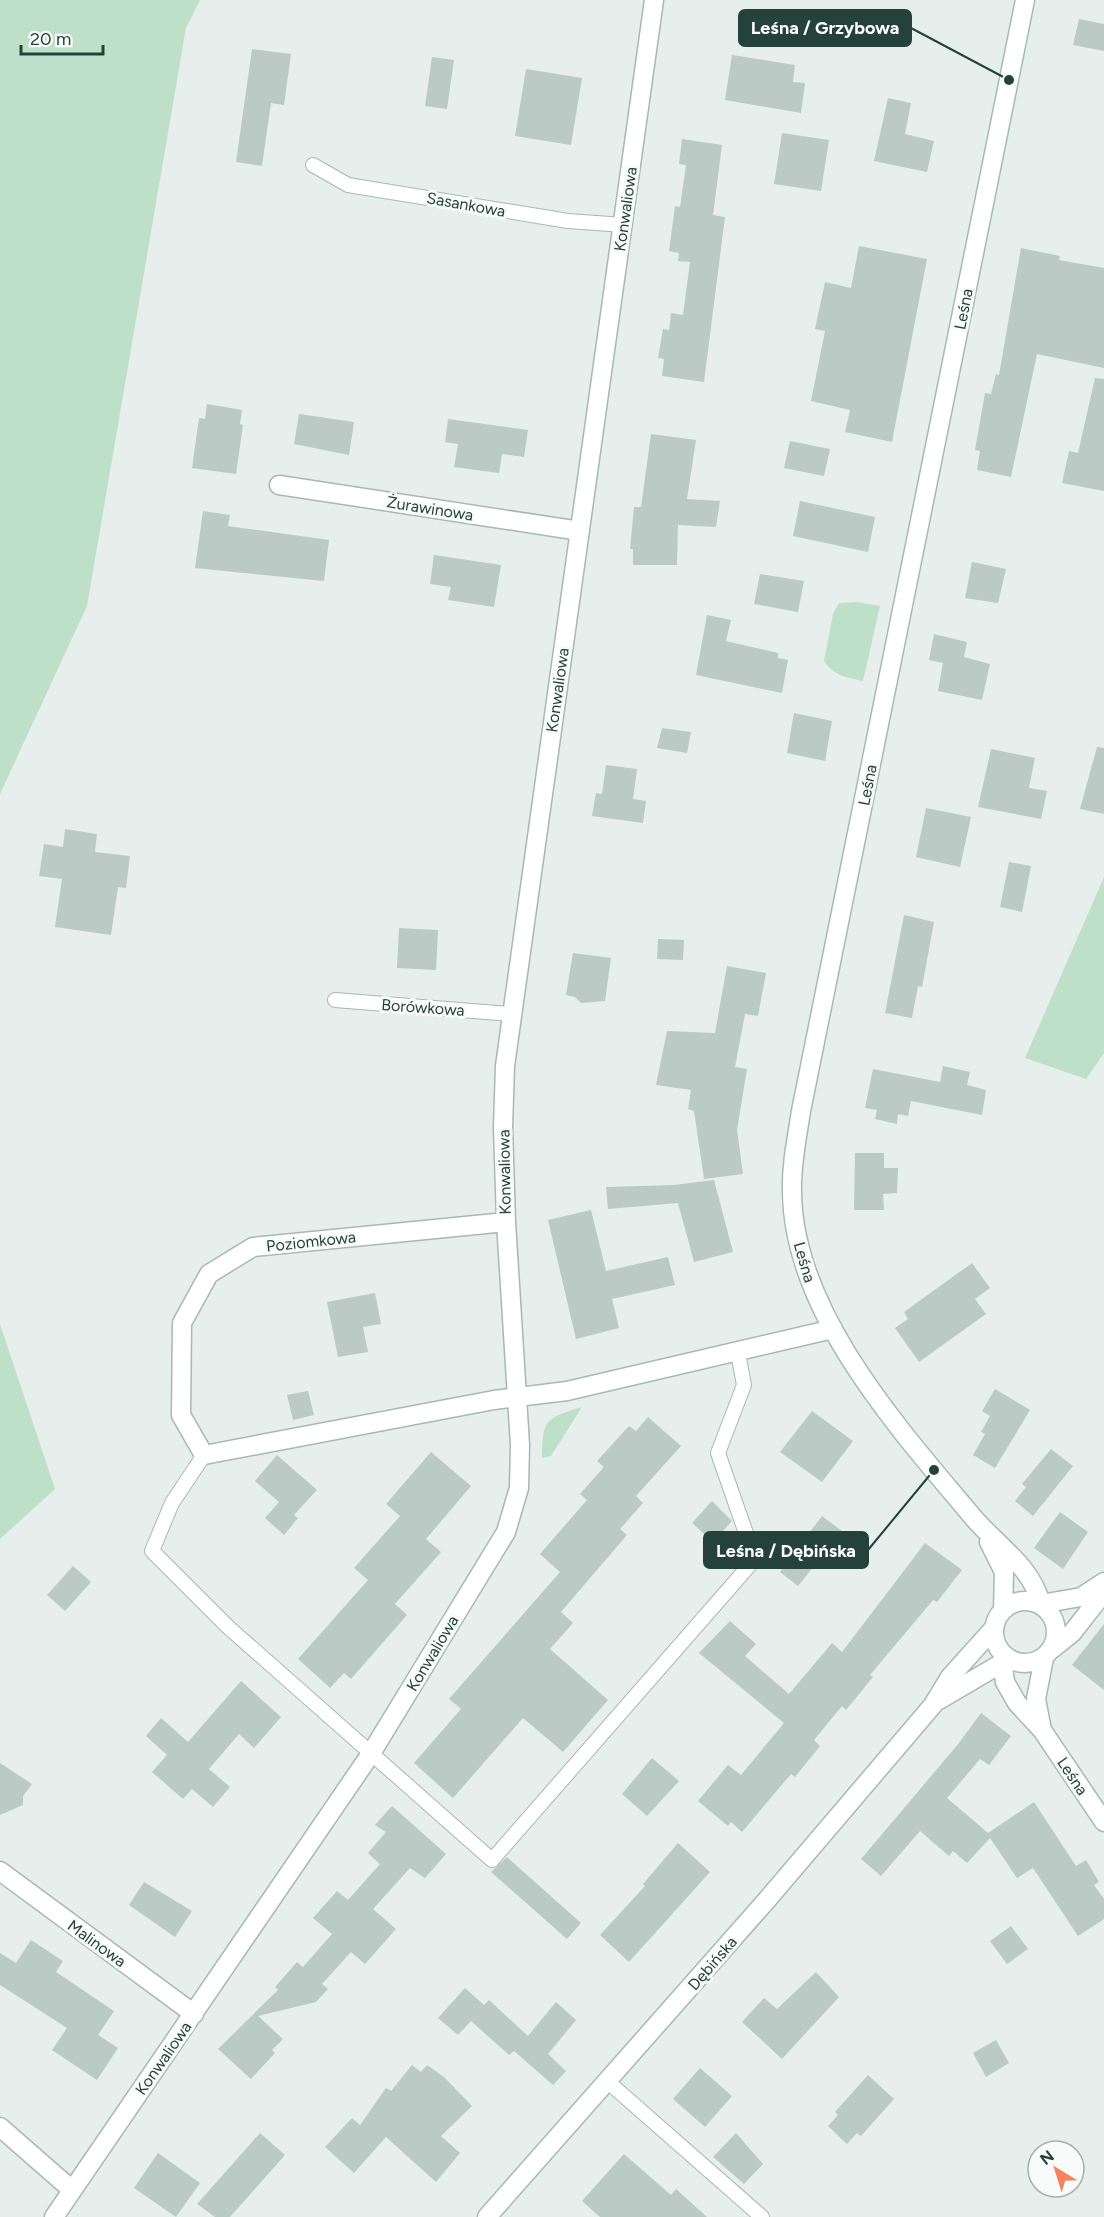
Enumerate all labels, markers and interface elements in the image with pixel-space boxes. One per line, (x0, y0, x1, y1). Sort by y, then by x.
callout: Leśna / Grzybowa (739, 10, 911, 46)
text: Leśna / Grzybowa (751, 17, 899, 39)
scale bar (21, 18, 104, 56)
text: 20 m (30, 28, 71, 50)
street label: Konwaliowa (610, 166, 641, 253)
street label: Sasankowa (425, 188, 507, 221)
street label: Leśna (950, 287, 977, 331)
street label: Żurawinowa (385, 492, 475, 525)
street label: Konwaliowa (542, 647, 573, 734)
street label: Leśna (854, 763, 881, 807)
street label: Borówkowa (381, 995, 465, 1020)
street label: Konwaliowa (494, 1129, 515, 1215)
street label: Poziomkowa (265, 1227, 357, 1256)
street label: Leśna (790, 1239, 819, 1285)
callout: Leśna / Dębińska (704, 1532, 868, 1568)
text: Leśna / Dębińska (716, 1540, 856, 1562)
street label: Konwaliowa (402, 1612, 462, 1695)
street label: Leśna (1053, 1754, 1092, 1799)
street label: Malinowa (64, 1916, 130, 1971)
street label: Dębińska (684, 1933, 741, 1994)
street label: Konwaliowa (131, 2018, 196, 2099)
north arrow (1026, 2139, 1086, 2199)
text: N (1036, 2146, 1058, 2169)

